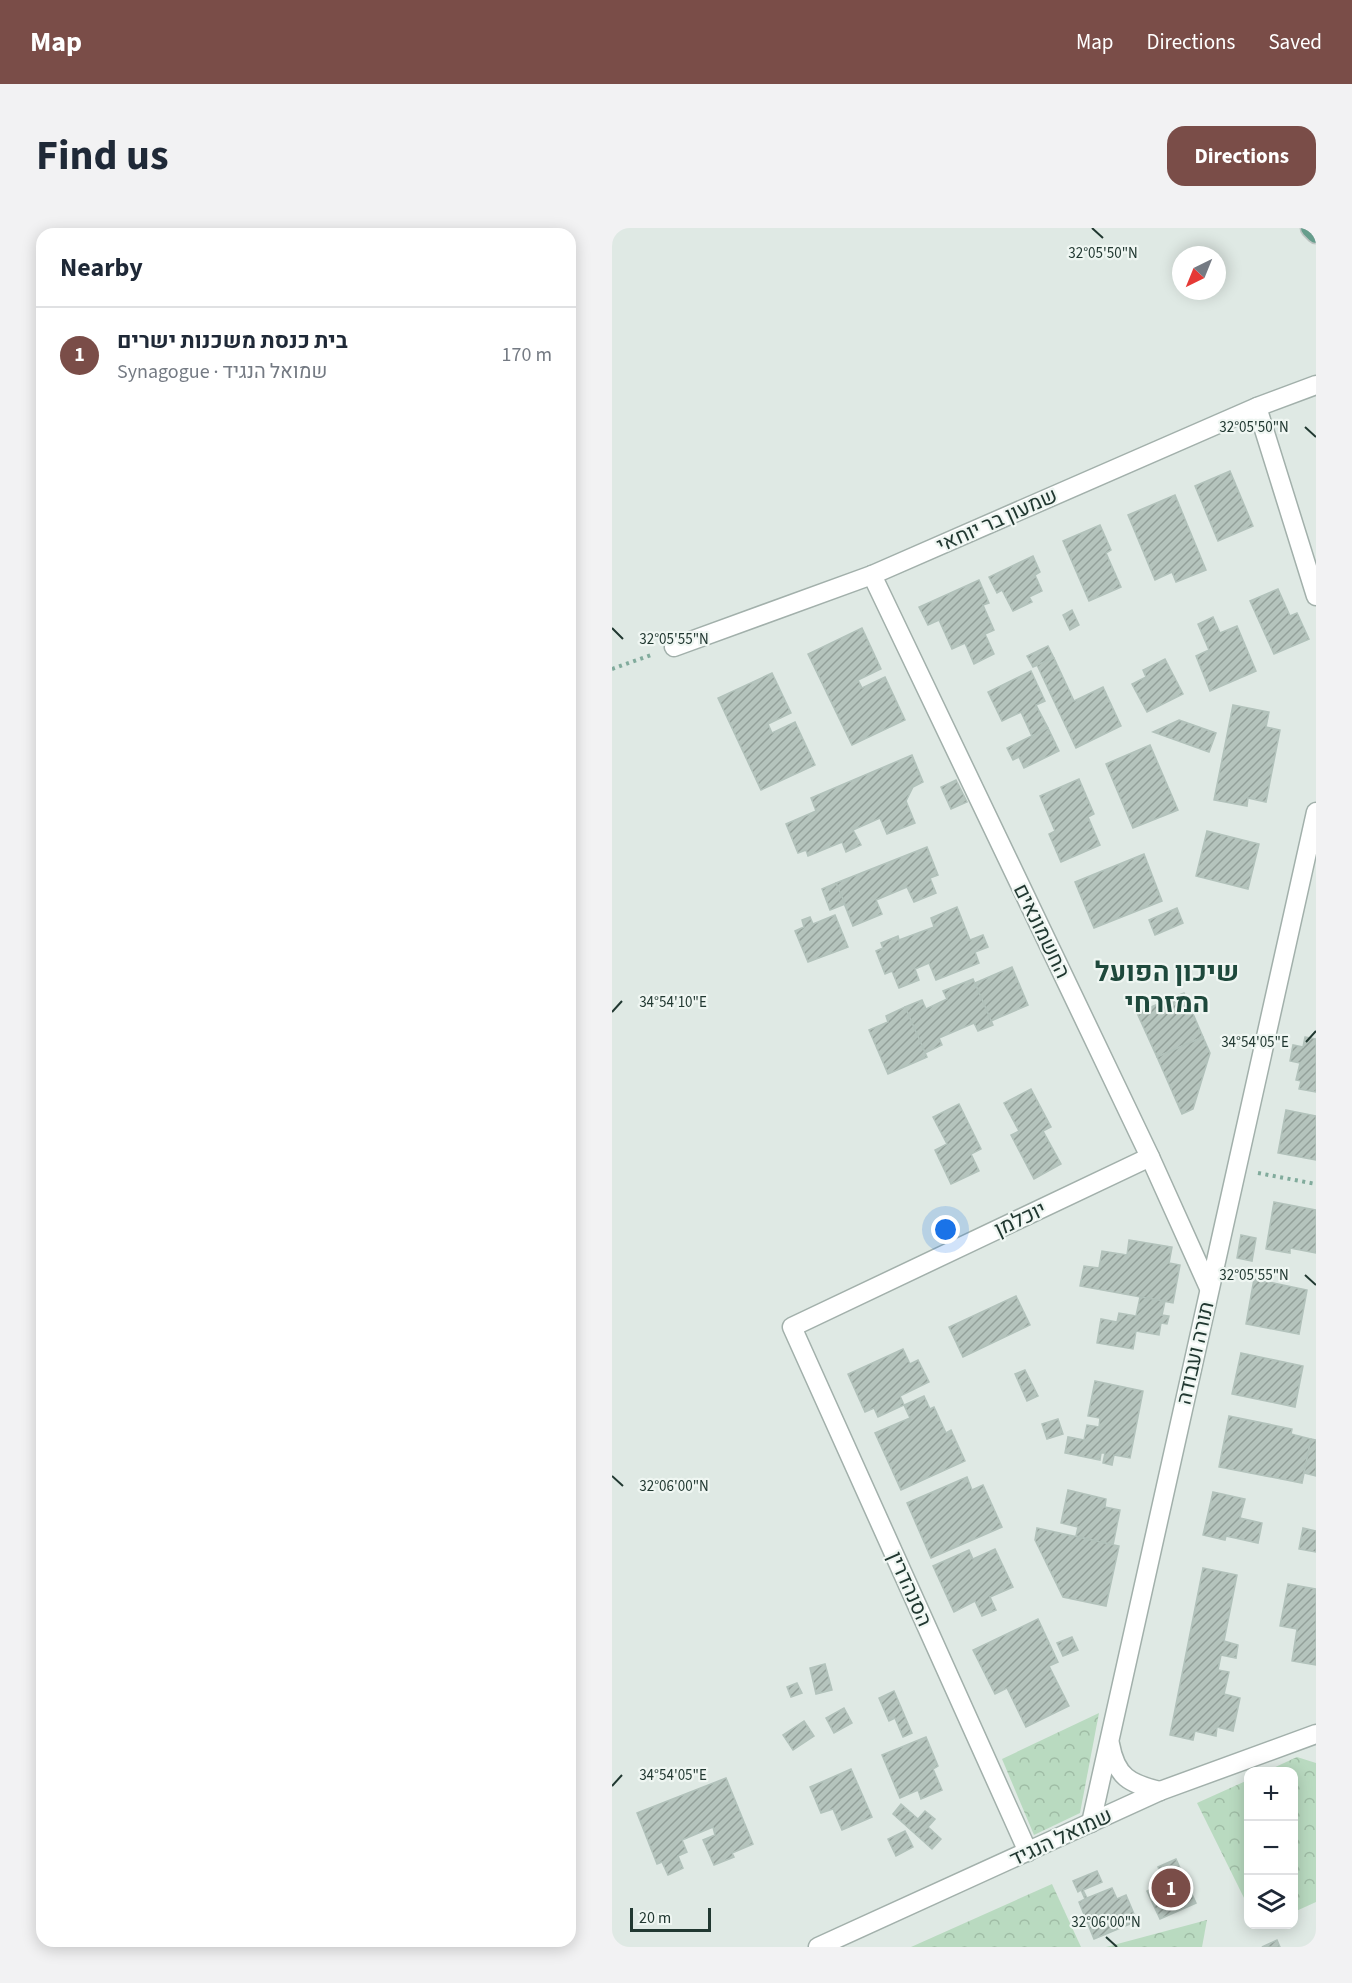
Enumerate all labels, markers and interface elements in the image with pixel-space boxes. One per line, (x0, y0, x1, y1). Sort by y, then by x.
text: Map (30, 22, 82, 62)
text: Map (1076, 27, 1114, 57)
text: Directions (1147, 27, 1235, 57)
text: Saved (1268, 27, 1322, 57)
text: Find us (36, 126, 169, 186)
button: Directions (1167, 126, 1316, 186)
text: 32°05'50"N (1068, 243, 1138, 264)
north arrow (1172, 246, 1226, 300)
text: Nearby (60, 249, 143, 286)
text: בית כנסת משכנות ישרים (117, 325, 348, 357)
text: 1 (74, 341, 85, 369)
text: 170 m (502, 341, 552, 369)
text: Synagogue · שמואל הנגיד (117, 358, 327, 386)
text: 32°05'50"N (1219, 417, 1289, 438)
street label: שמעון בר יוחאי (932, 480, 1062, 560)
text: 32°05'55"N (639, 629, 709, 650)
street label: החשמונאים (1006, 879, 1078, 983)
district label: שיכון הפועל המזרחי (1095, 953, 1239, 1023)
text: 34°54'10"E (639, 992, 707, 1013)
text: 34°54'05"E (1221, 1032, 1289, 1053)
street label: יוכלמן (989, 1194, 1051, 1244)
your location (931, 1215, 960, 1244)
text: 32°05'55"N (1219, 1265, 1289, 1286)
street label: תורה ועבודה (1169, 1298, 1221, 1408)
text: 32°06'00"N (639, 1476, 709, 1497)
street label: הסנהדרין (880, 1547, 940, 1631)
text: 34°54'05"E (639, 1765, 707, 1786)
map controls (1244, 1767, 1298, 1929)
button: + (1244, 1767, 1298, 1821)
street label: שמואל הנגיד (1005, 1800, 1117, 1874)
button: − (1244, 1821, 1298, 1875)
pin: 1 (1152, 1866, 1190, 1910)
button: layers (1244, 1875, 1298, 1929)
scale bar (630, 1905, 711, 1932)
text: 20 m (639, 1907, 671, 1929)
text: 32°06'00"N (1071, 1912, 1141, 1933)

